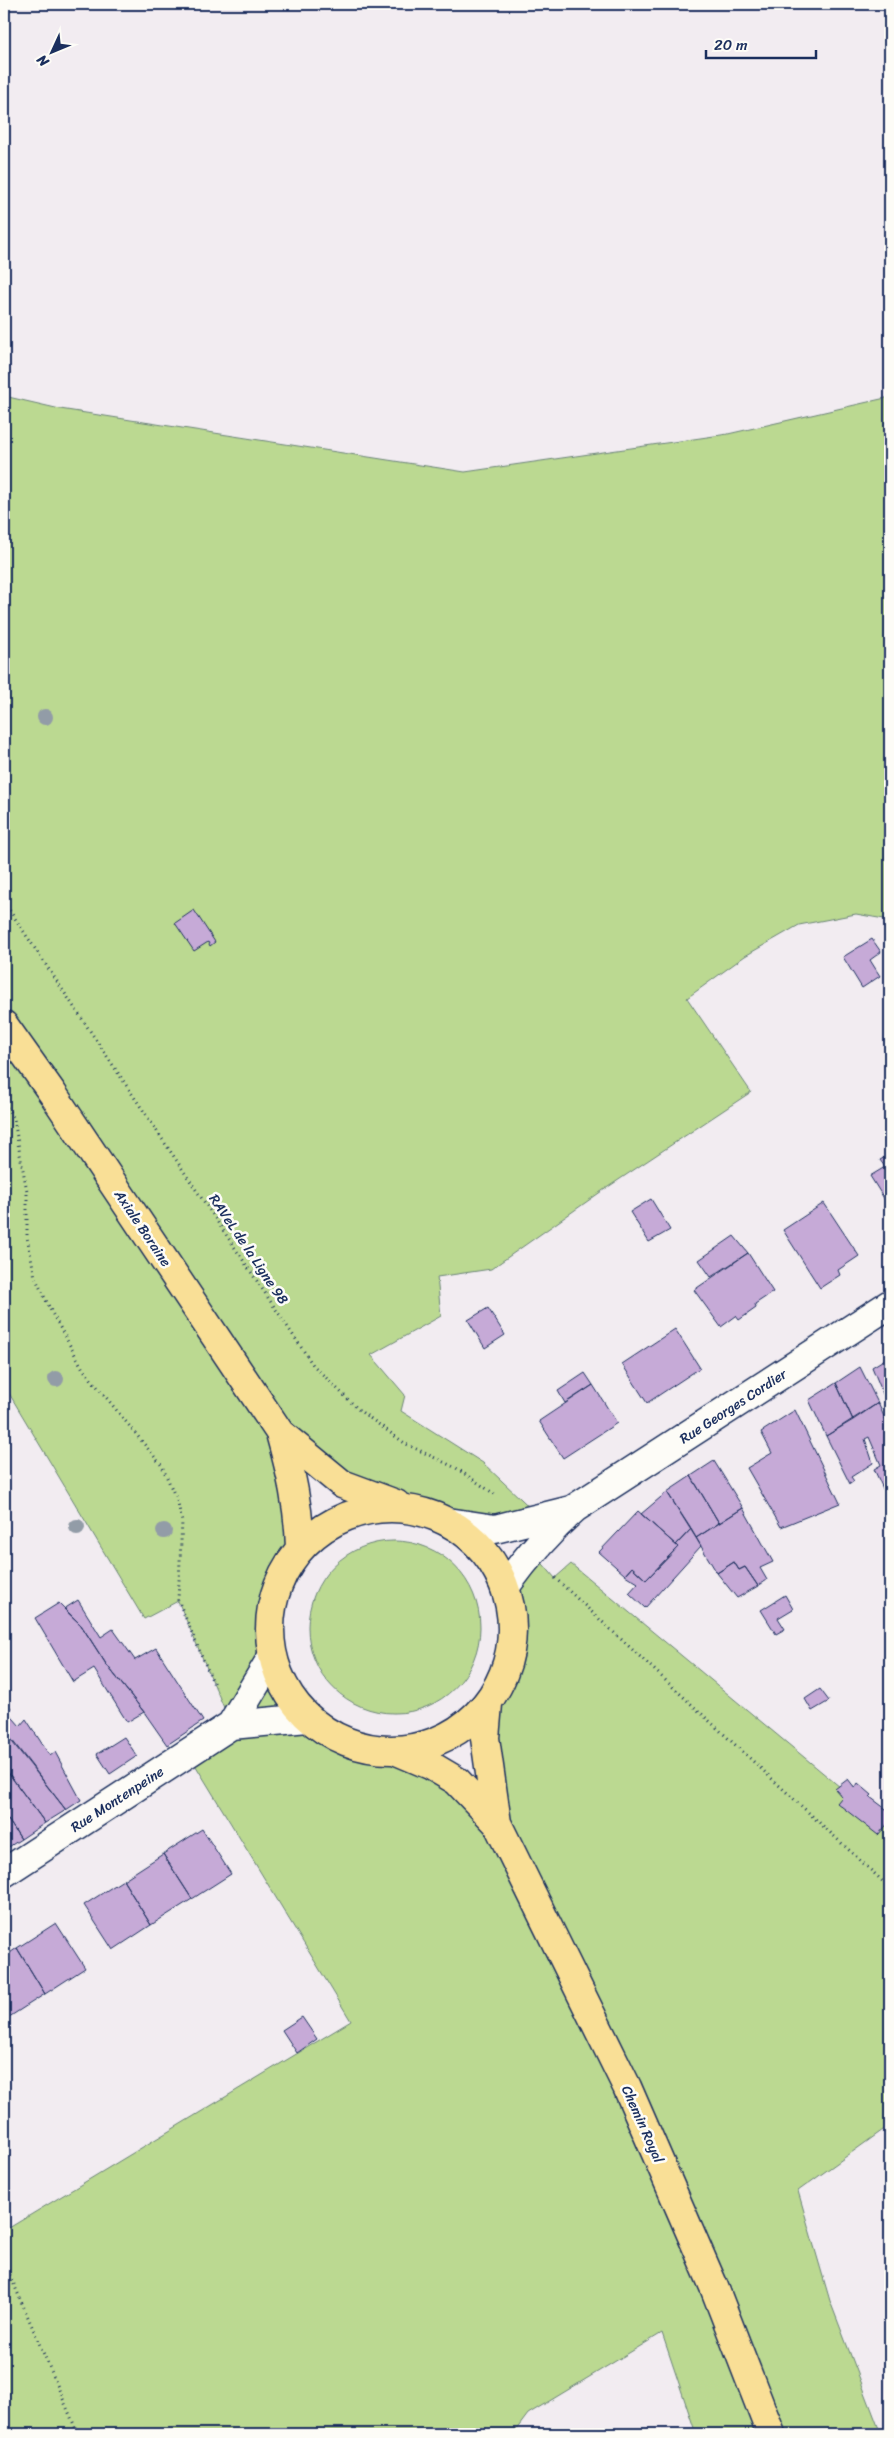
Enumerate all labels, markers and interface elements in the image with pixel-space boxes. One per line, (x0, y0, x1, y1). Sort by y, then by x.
north arrow (28, 28, 78, 78)
scale bar (706, 28, 816, 60)
text: 20 m (714, 32, 748, 58)
text: N (30, 48, 56, 74)
street label: Axiale Boraine (107, 1184, 178, 1272)
street label: RAVeL de la Ligne 98 (202, 1189, 295, 1310)
street label: Rue Georges Cordier (674, 1361, 793, 1451)
street label: Rue Montenpeine (65, 1760, 169, 1839)
street label: Chemin Royal (614, 2081, 671, 2168)

